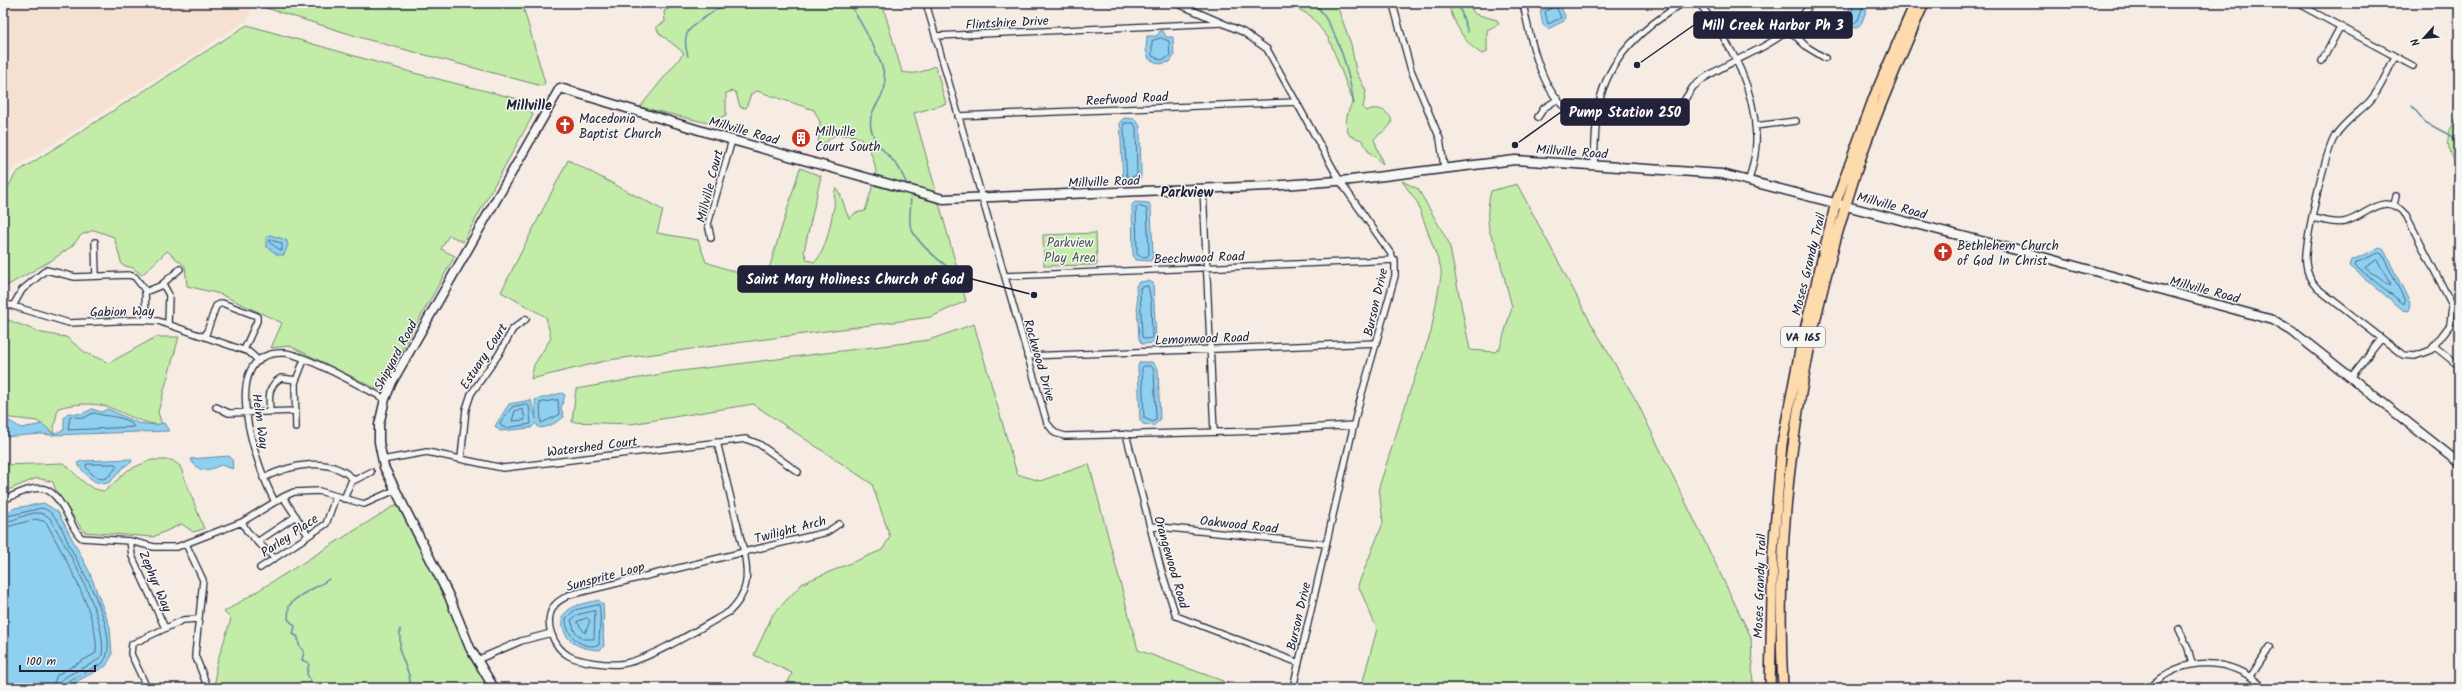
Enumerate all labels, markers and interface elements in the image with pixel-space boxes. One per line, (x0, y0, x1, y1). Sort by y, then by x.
street label: Flintshire Drive (965, 11, 1049, 36)
callout: Mill Creek Harbor Ph 3 (1694, 12, 1852, 38)
text: Mill Creek Harbor Ph 3 (1702, 15, 1844, 37)
north arrow (2404, 18, 2444, 58)
text: N (2406, 35, 2426, 49)
street label: Reefwood Road (1085, 87, 1169, 112)
district label: Millville (506, 95, 552, 117)
callout: Pump Station 250 (1561, 99, 1689, 125)
text: Pump Station 250 (1569, 102, 1682, 124)
place label: Macedonia Baptist Church (579, 109, 662, 145)
street label: Millville Road (706, 111, 781, 152)
church icon: Macedonia Baptist Church (554, 114, 576, 136)
place label: Millville Court South (815, 122, 881, 158)
building icon: Millville Court South (790, 127, 812, 149)
street label: Millville Road (1535, 140, 1609, 166)
street label: Millville Court (691, 146, 730, 225)
street label: Millville Road (1068, 171, 1141, 194)
district label: Parkview (1160, 182, 1215, 204)
street label: Millville Road (1854, 187, 1929, 226)
street label: Moses Grandy Trail (1787, 211, 1832, 318)
park label: Parkview Play Area (1044, 233, 1096, 269)
place label: Bethlehem Church of God In Christ (1957, 236, 2059, 272)
church icon: Bethlehem Church of God In Christ (1932, 241, 1954, 263)
street label: Beechwood Road (1153, 246, 1245, 271)
callout: Saint Mary Holiness Church of God (738, 266, 972, 292)
street label: Burson Drive (1358, 266, 1395, 339)
text: Saint Mary Holiness Church of God (746, 269, 964, 291)
street label: Millville Road (2167, 271, 2242, 310)
street label: Gabion Way (90, 301, 155, 324)
street label: Shipyard Road (369, 316, 424, 395)
street label: Rockwood Drive (1017, 317, 1060, 404)
street label: Estuary Court (455, 319, 514, 394)
street label: Lemonwood Road (1155, 327, 1250, 352)
road number: VA 165 (1781, 327, 1825, 347)
street label: Helm Way (245, 392, 274, 451)
street label: Watershed Court (546, 431, 639, 463)
street label: Parley Place (257, 509, 323, 563)
street label: Twilight Arch (752, 511, 829, 550)
street label: Oakwood Road (1199, 511, 1279, 540)
street label: Orangewood Road (1147, 514, 1194, 612)
street label: Moses Grandy Trail (1748, 533, 1773, 639)
street label: Zephyr Way (132, 548, 177, 616)
street label: Sunsprite Loop (564, 557, 648, 598)
street label: Burson Drive (1281, 580, 1318, 653)
scale bar (20, 647, 95, 673)
text: 100 m (26, 652, 57, 671)

